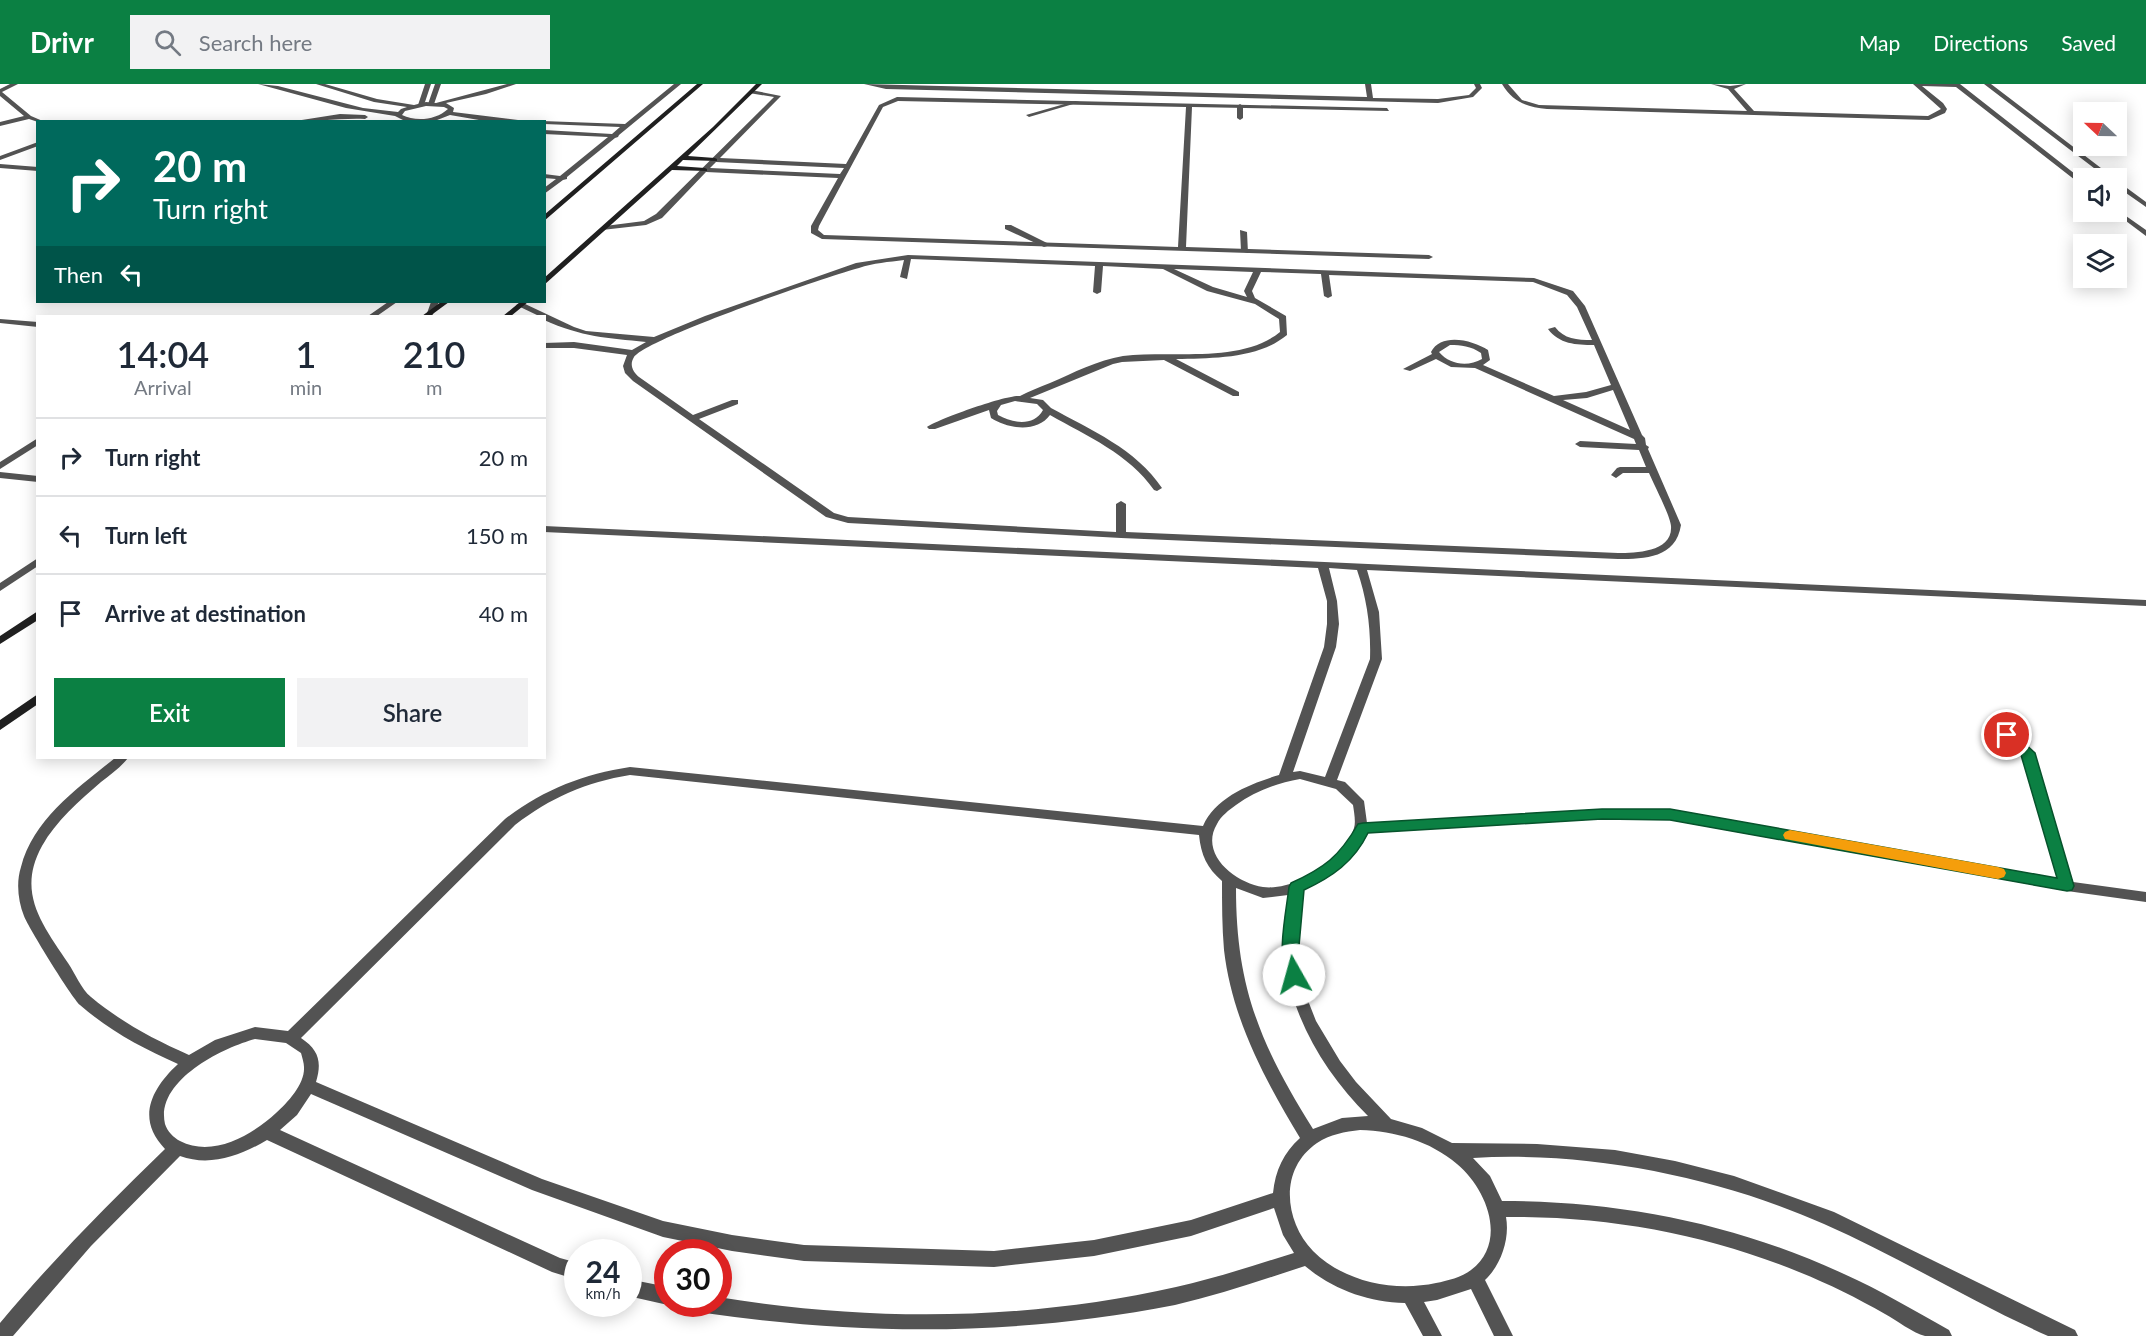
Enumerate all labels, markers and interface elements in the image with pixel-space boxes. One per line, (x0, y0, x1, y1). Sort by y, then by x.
search box (130, 15, 550, 69)
text: Drivr (30, 25, 94, 59)
icon: search (151, 26, 184, 59)
text: Search here (199, 29, 312, 56)
text: Map (1859, 30, 1900, 55)
text: Directions (1933, 30, 2028, 55)
text: Saved (2061, 30, 2116, 55)
north arrow (2073, 102, 2127, 156)
map controls (2073, 102, 2127, 288)
text: 20 m (153, 141, 247, 191)
icon: right (54, 144, 132, 222)
button: sound (2073, 168, 2127, 222)
text: Turn right (153, 192, 268, 225)
button: layers (2073, 234, 2127, 288)
icon: left (115, 258, 148, 291)
text: Then (54, 261, 103, 288)
text: 14:04 (117, 332, 209, 376)
text: 1 (296, 332, 316, 376)
text: 210 (403, 332, 465, 376)
text: Arrival (134, 375, 192, 399)
text: min (290, 375, 322, 399)
text: m (426, 375, 442, 399)
icon: right (54, 441, 87, 474)
text: Turn right (105, 444, 200, 471)
text: 20 m (479, 444, 528, 471)
icon: left (54, 519, 87, 552)
text: Turn left (105, 522, 187, 549)
text: 150 m (466, 522, 528, 549)
icon: arrive (54, 597, 87, 630)
text: Arrive at destination (105, 600, 306, 627)
text: 40 m (479, 600, 528, 627)
button: Exit (54, 678, 285, 747)
button: Share (297, 678, 528, 747)
pin (1981, 709, 2032, 760)
icon: arrive (1990, 718, 2023, 751)
position arrow (1262, 943, 1326, 1007)
speed limit sign: 30 (654, 1239, 732, 1317)
text: 24 (586, 1253, 620, 1289)
text: km/h (585, 1284, 621, 1302)

